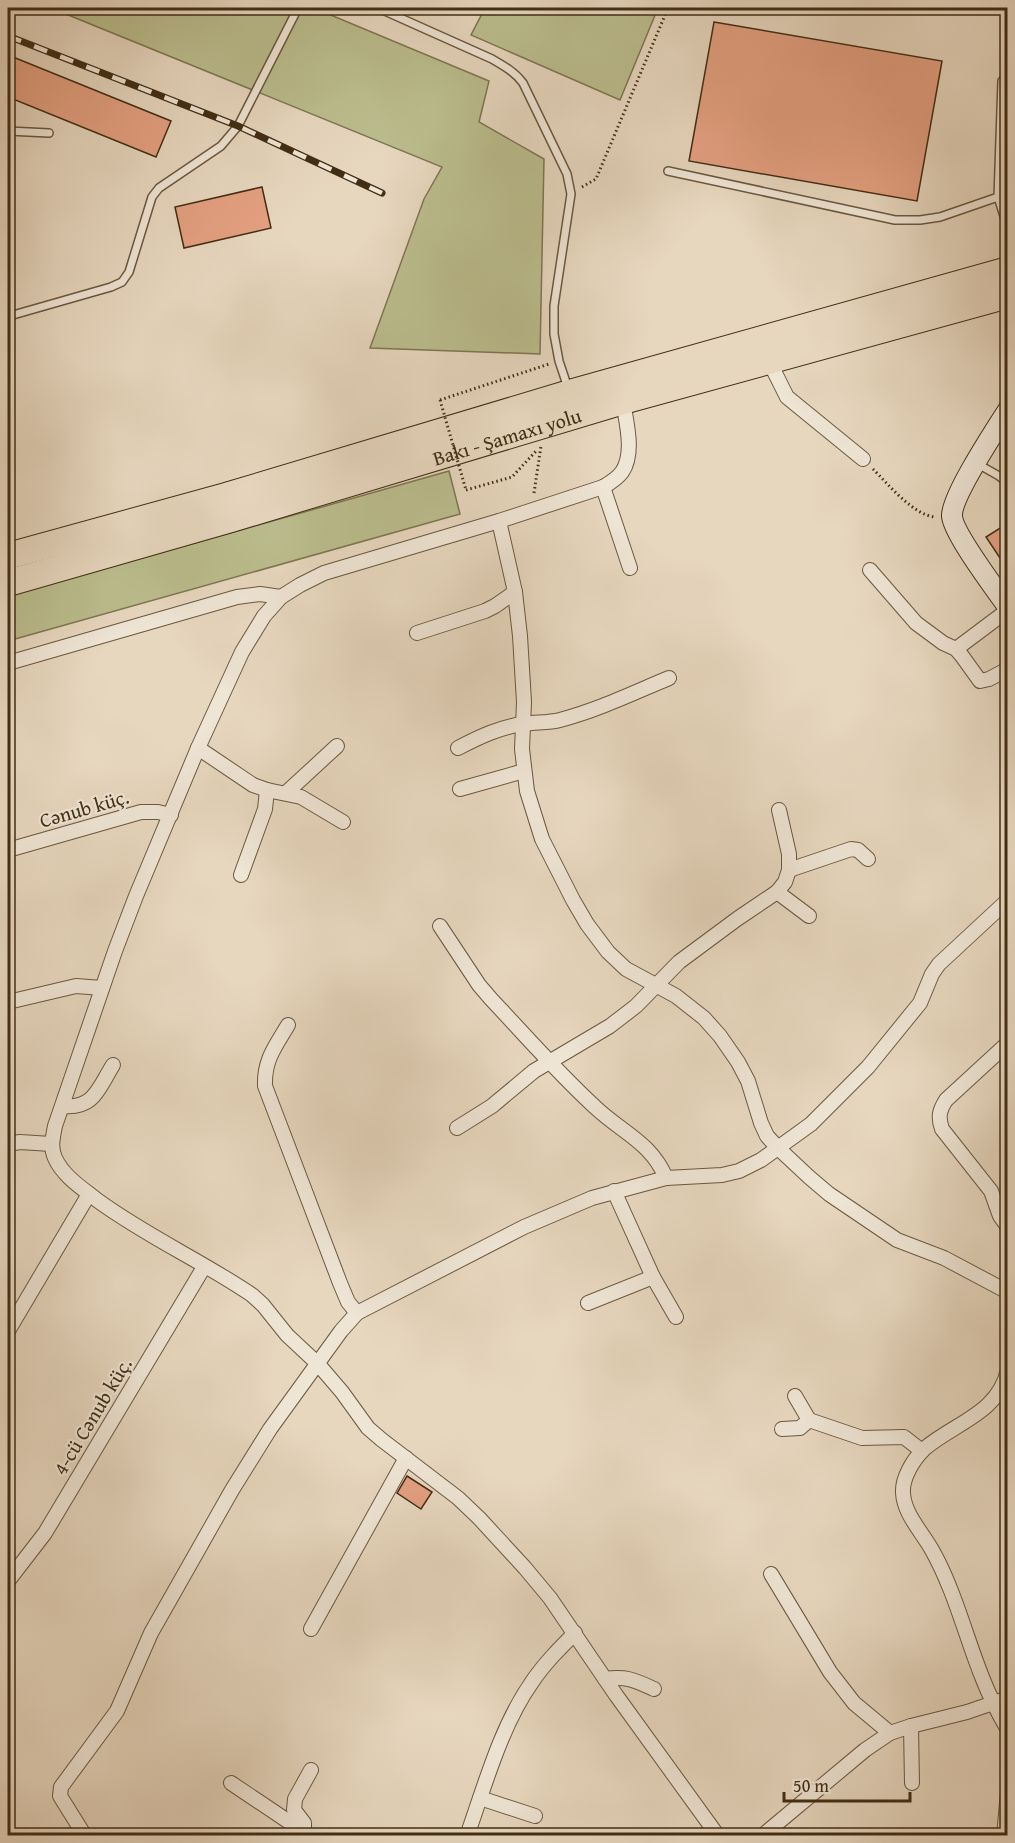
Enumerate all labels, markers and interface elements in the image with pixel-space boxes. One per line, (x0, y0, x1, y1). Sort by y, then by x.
street label: Bakı - Şamaxı yolu (429, 400, 585, 472)
street label: Cənub küç. (36, 781, 132, 835)
street label: 4-cü Cənub küç. (46, 1352, 138, 1480)
scale bar (784, 1765, 910, 1803)
text: 50 m (793, 1772, 829, 1799)

